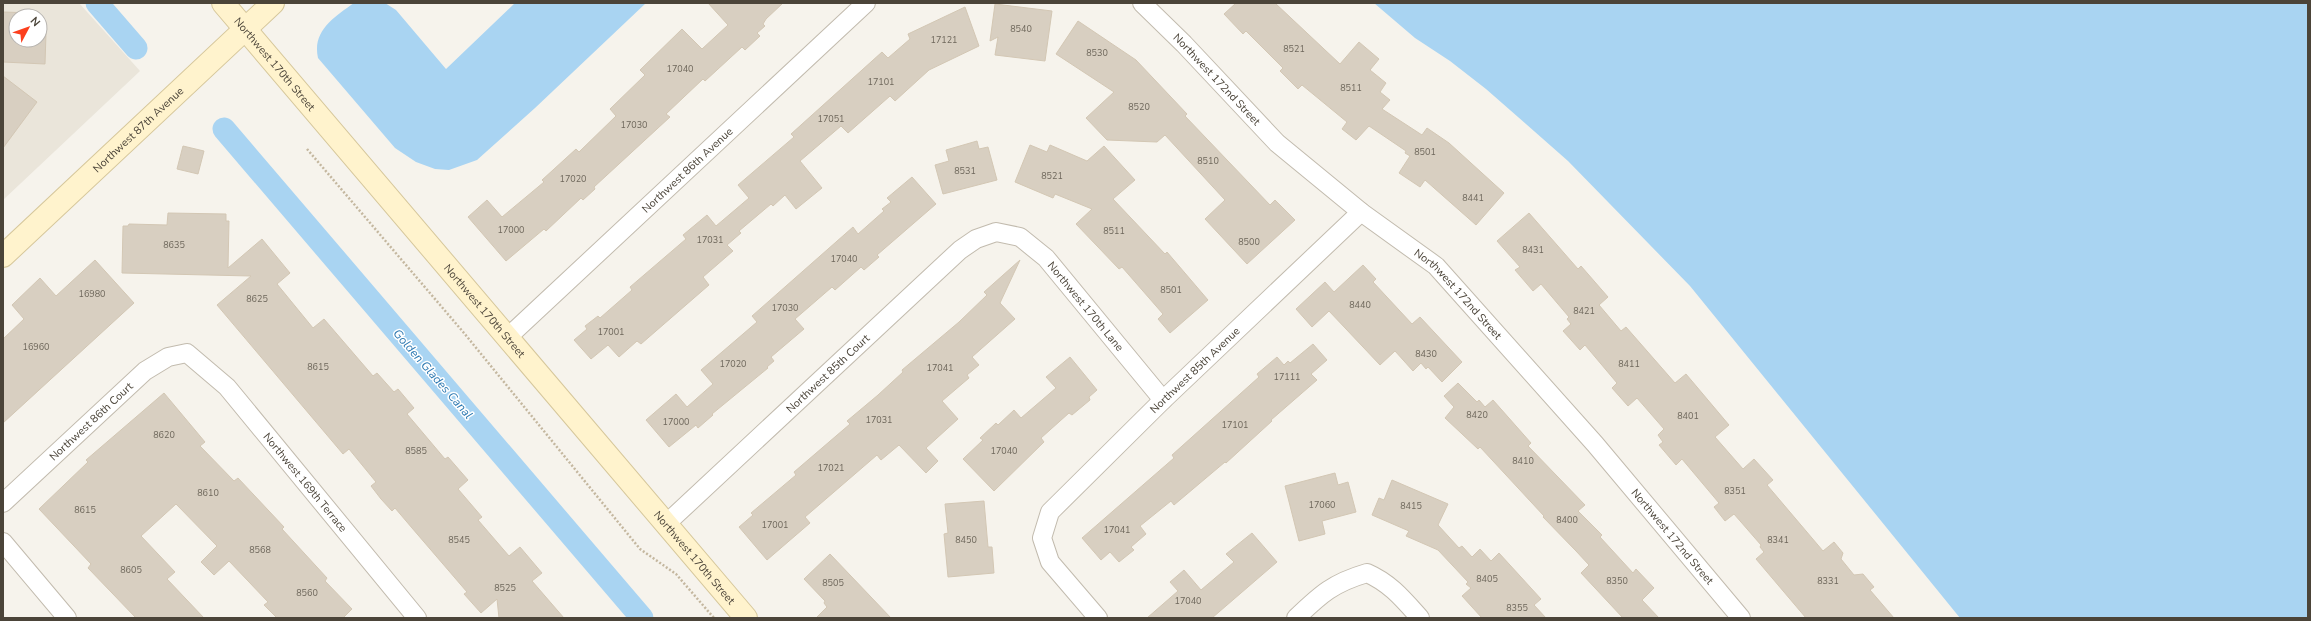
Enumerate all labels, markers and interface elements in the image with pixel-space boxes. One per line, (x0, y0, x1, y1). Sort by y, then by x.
north arrow (8, 8, 48, 48)
text: N (27, 14, 44, 30)
street label: Northwest 170th Street (230, 14, 319, 114)
house number: 8540 (1010, 23, 1032, 35)
street label: Northwest 172nd Street (1170, 31, 1264, 129)
house number: 17121 (930, 34, 958, 46)
house number: 8521 (1283, 43, 1305, 55)
house number: 8530 (1086, 47, 1108, 59)
house number: 17040 (666, 63, 694, 75)
house number: 17101 (867, 76, 895, 88)
house number: 8511 (1340, 82, 1362, 94)
street label: Northwest 87th Avenue (90, 84, 187, 176)
house number: 8520 (1128, 101, 1150, 113)
house number: 17051 (817, 113, 845, 125)
house number: 17030 (620, 119, 648, 131)
street label: Northwest 86th Avenue (639, 124, 736, 216)
house number: 8501 (1414, 146, 1436, 158)
house number: 8510 (1197, 155, 1219, 167)
house number: 8531 (954, 165, 976, 177)
house number: 8521 (1041, 170, 1063, 182)
house number: 17020 (559, 173, 587, 185)
house number: 8441 (1462, 192, 1484, 204)
house number: 17000 (497, 224, 525, 236)
house number: 8511 (1103, 225, 1125, 237)
house number: 17031 (696, 234, 724, 246)
house number: 8500 (1238, 236, 1260, 248)
house number: 8635 (163, 239, 185, 251)
house number: 8431 (1522, 244, 1544, 256)
street label: Northwest 172nd Street (1411, 246, 1505, 343)
house number: 17040 (830, 253, 858, 265)
street label: Northwest 170th Lane (1044, 259, 1127, 355)
street label: Northwest 170th Street (440, 261, 528, 361)
house number: 8501 (1160, 284, 1182, 296)
house number: 16980 (78, 288, 106, 300)
house number: 8625 (246, 293, 268, 305)
house number: 8440 (1349, 299, 1371, 311)
house number: 17030 (771, 302, 799, 314)
house number: 8421 (1573, 305, 1595, 317)
street label: Northwest 85th Avenue (1147, 324, 1243, 417)
water label: Golden Glades Canal (390, 326, 477, 423)
house number: 17001 (597, 326, 625, 338)
street label: Northwest 85th Court (783, 331, 873, 416)
house number: 16960 (22, 341, 50, 353)
house number: 8430 (1415, 348, 1437, 360)
house number: 17020 (719, 358, 747, 370)
house number: 8411 (1618, 358, 1640, 370)
house number: 8615 (307, 361, 329, 373)
house number: 17041 (926, 362, 954, 374)
house number: 17111 (1273, 371, 1301, 383)
street label: Northwest 86th Court (46, 379, 136, 464)
house number: 8420 (1466, 409, 1488, 421)
house number: 8401 (1677, 410, 1699, 422)
house number: 17031 (865, 414, 893, 426)
house number: 17000 (662, 416, 690, 428)
house number: 17101 (1221, 419, 1249, 431)
house number: 8620 (153, 429, 175, 441)
street label: Northwest 169th Terrace (260, 430, 350, 535)
house number: 8585 (405, 445, 427, 457)
house number: 17040 (990, 445, 1018, 457)
house number: 8410 (1512, 455, 1534, 467)
house number: 17021 (817, 462, 845, 474)
house number: 8351 (1724, 485, 1746, 497)
street label: Northwest 172nd Street (1628, 486, 1717, 588)
house number: 8610 (197, 487, 219, 499)
house number: 17060 (1308, 499, 1336, 511)
house number: 8415 (1400, 500, 1422, 512)
house number: 8615 (74, 504, 96, 516)
street label: Northwest 170th Street (650, 508, 738, 608)
house number: 8400 (1556, 514, 1578, 526)
house number: 17001 (761, 519, 789, 531)
house number: 17041 (1103, 524, 1131, 536)
house number: 8545 (448, 534, 470, 546)
house number: 8450 (955, 534, 977, 546)
house number: 8341 (1767, 534, 1789, 546)
house number: 8568 (249, 544, 271, 556)
house number: 8605 (120, 564, 142, 576)
house number: 8405 (1476, 573, 1498, 585)
house number: 8350 (1606, 575, 1628, 587)
house number: 8331 (1817, 575, 1839, 587)
house number: 8505 (822, 577, 844, 589)
house number: 8525 (494, 582, 516, 594)
house number: 8560 (296, 587, 318, 599)
house number: 17040 (1174, 595, 1202, 607)
house number: 8355 (1506, 602, 1528, 614)

